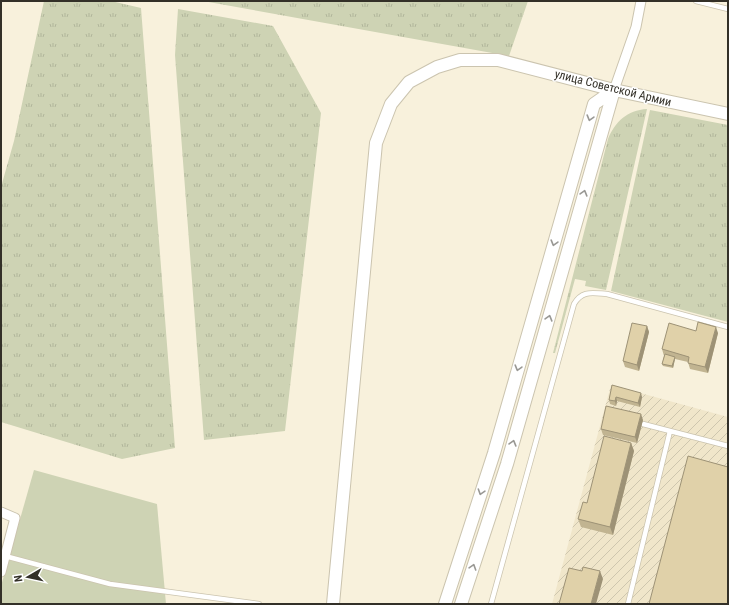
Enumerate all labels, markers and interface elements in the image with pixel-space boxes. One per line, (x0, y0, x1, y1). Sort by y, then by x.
street label: улица Советской Армии (553, 67, 673, 109)
one-way arrow (586, 114, 595, 121)
one-way arrow (579, 190, 588, 197)
one-way arrow (550, 239, 559, 246)
one-way arrow (544, 315, 553, 322)
one-way arrow (514, 364, 523, 371)
one-way arrow (508, 440, 517, 447)
one-way arrow (477, 489, 486, 496)
north arrow (8, 557, 48, 597)
one-way arrow (468, 564, 477, 571)
text: N (12, 574, 26, 583)

